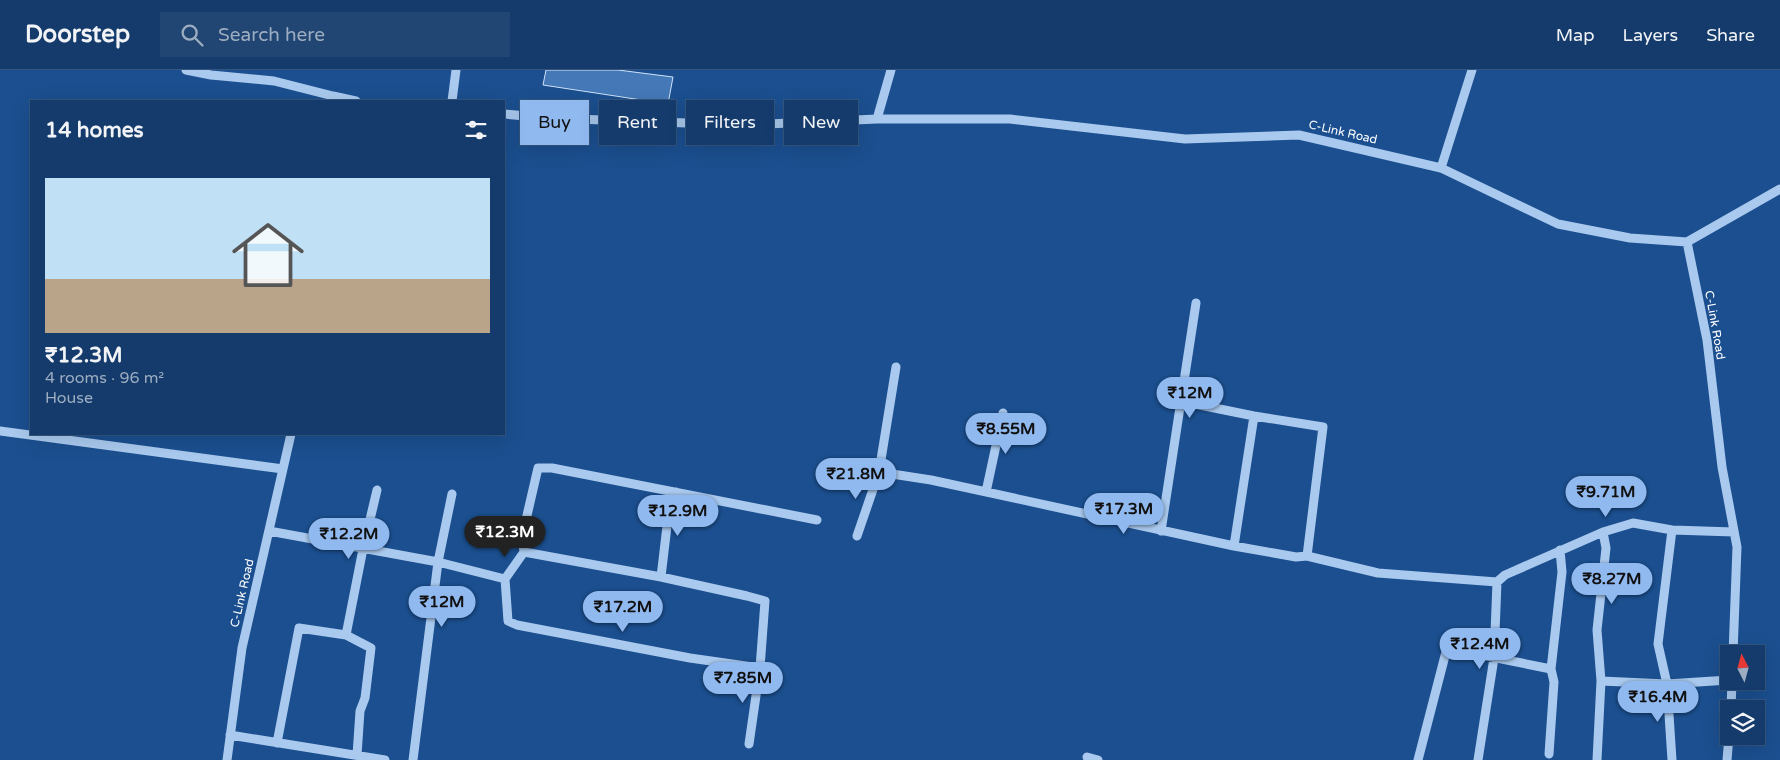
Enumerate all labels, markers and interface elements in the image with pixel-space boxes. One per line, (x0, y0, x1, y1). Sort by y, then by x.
search box (160, 12, 510, 57)
text: Doorstep (25, 20, 130, 49)
icon: search (178, 21, 206, 49)
text: Search here (218, 24, 325, 46)
text: Map (1556, 24, 1595, 46)
text: Layers (1623, 24, 1678, 46)
text: Share (1706, 24, 1755, 46)
chip: Buy (520, 100, 589, 145)
chip: Rent (599, 100, 676, 145)
chip: Filters (686, 100, 774, 145)
chip: New (784, 100, 858, 145)
icon: filters (462, 116, 490, 144)
street label: C-Link Road (1307, 117, 1379, 147)
text: 14 homes (45, 118, 144, 143)
icon: home (223, 210, 313, 300)
street label: C-Link Road (1702, 289, 1728, 361)
text: ₹12.3M (45, 343, 123, 368)
text: 4 rooms · 96 m² (45, 368, 164, 388)
pin: ₹12M (1160, 376, 1220, 419)
text: ₹12M (1168, 383, 1212, 403)
text: House (45, 388, 93, 408)
pin: ₹8.55M (965, 412, 1047, 455)
text: ₹8.55M (976, 419, 1036, 439)
pin: ₹21.8M (815, 458, 897, 500)
text: ₹21.8M (826, 464, 886, 484)
pin: ₹9.71M (1565, 476, 1647, 518)
text: ₹9.71M (1577, 482, 1635, 502)
pin: ₹17.3M (1083, 492, 1165, 535)
pin: ₹12.9M (637, 494, 719, 537)
text: ₹17.3M (1095, 499, 1153, 519)
text: ₹12.9M (648, 501, 708, 521)
pin: ₹12.3M (464, 516, 546, 558)
pin: ₹12.2M (308, 518, 390, 560)
text: ₹12.3M (475, 522, 535, 542)
text: ₹12.2M (319, 524, 379, 544)
street label: C-Link Road (227, 557, 257, 629)
pin: ₹8.27M (1571, 562, 1653, 605)
text: ₹8.27M (1582, 569, 1642, 589)
pin: ₹12M (412, 586, 472, 628)
pin: ₹17.2M (582, 590, 664, 633)
text: ₹12M (420, 592, 464, 612)
text: ₹17.2M (594, 597, 652, 617)
pin: ₹12.4M (1439, 628, 1521, 670)
text: ₹12.4M (1451, 634, 1509, 654)
north arrow (1720, 645, 1765, 690)
map controls (1720, 645, 1765, 745)
pin: ₹7.85M (702, 662, 784, 704)
text: ₹7.85M (714, 668, 772, 688)
pin: ₹16.4M (1617, 680, 1699, 723)
text: ₹16.4M (1629, 687, 1687, 707)
button: layers (1720, 700, 1765, 745)

